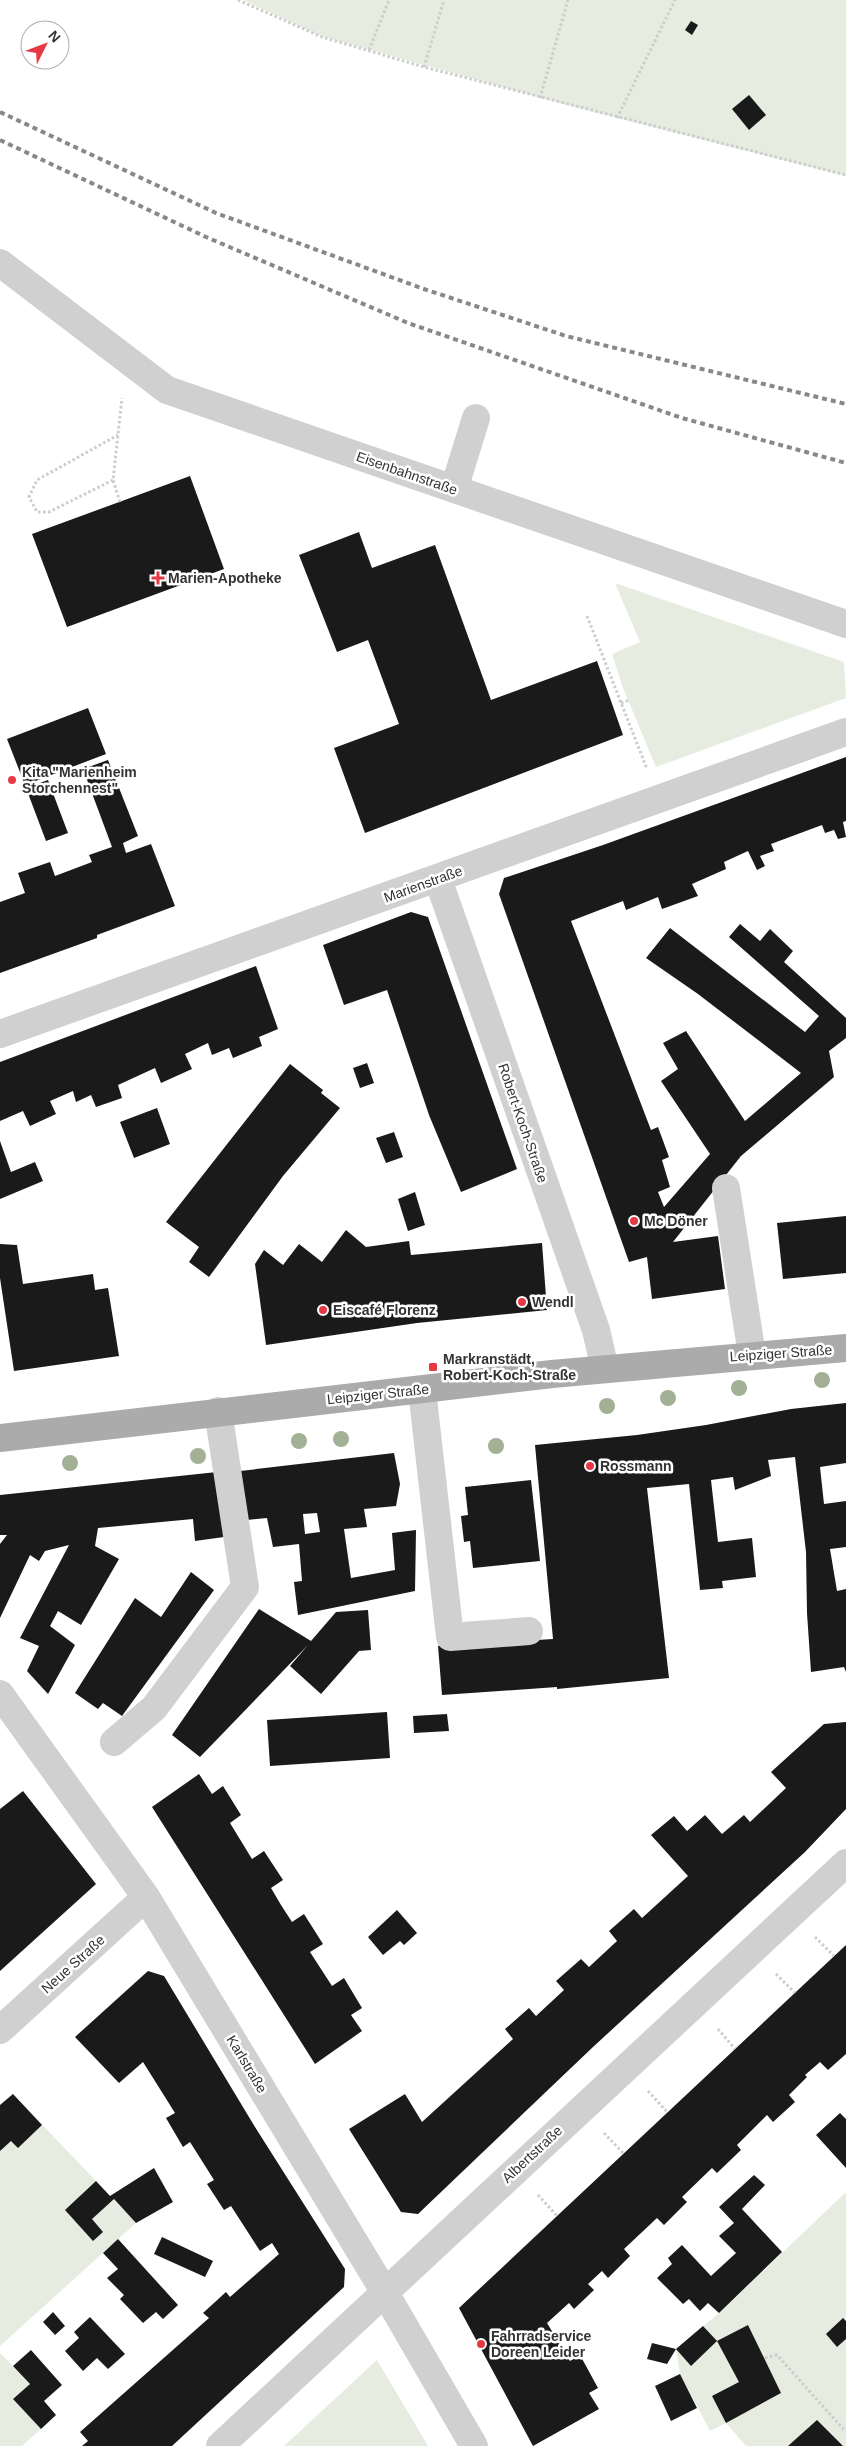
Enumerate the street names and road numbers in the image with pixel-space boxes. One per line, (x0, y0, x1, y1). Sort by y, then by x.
street label: Eisenbahnstraße (354, 448, 460, 498)
street label: Marienstraße (382, 862, 465, 906)
street label: Robert-Koch-Straße (495, 1061, 551, 1185)
street label: Leipziger Straße (729, 1341, 833, 1365)
street label: Leipziger Straße (326, 1381, 430, 1407)
street label: Neue Straße (38, 1931, 108, 1997)
street label: Karlstraße (224, 2032, 271, 2096)
street label: Albertstraße (499, 2122, 565, 2186)

